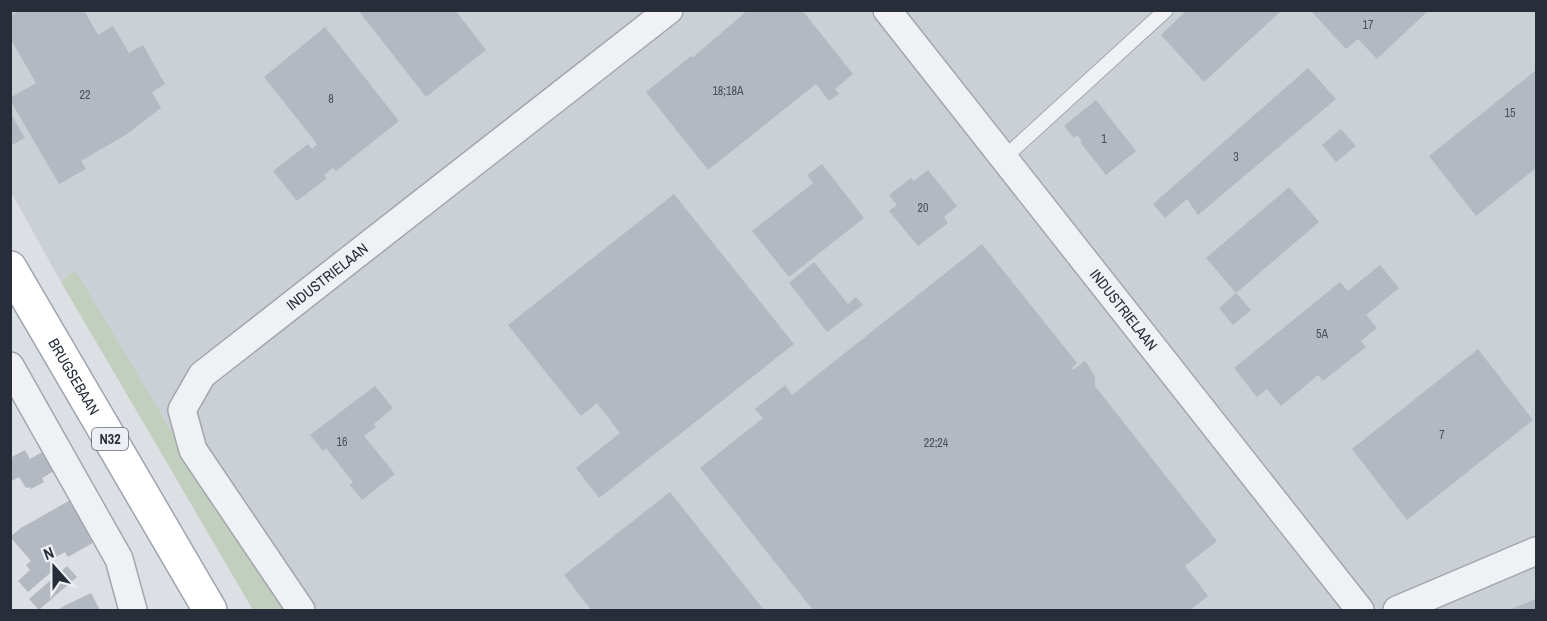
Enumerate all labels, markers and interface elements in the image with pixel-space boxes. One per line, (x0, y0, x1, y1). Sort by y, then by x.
house number: 17 (1363, 17, 1374, 33)
house number: 18;18A (712, 83, 744, 99)
house number: 22 (80, 87, 90, 103)
house number: 8 (328, 91, 334, 107)
house number: 15 (1505, 105, 1516, 121)
house number: 1 (1101, 131, 1107, 147)
house number: 3 (1233, 149, 1239, 165)
house number: 20 (918, 200, 928, 216)
street label: INDUSTRIELAAN (282, 238, 372, 315)
street label: INDUSTRIELAAN (1085, 264, 1163, 355)
house number: 5A (1316, 326, 1328, 342)
street label: BRUGSEBAAN (43, 334, 105, 419)
house number: 7 (1439, 427, 1445, 443)
road number: N32 (92, 428, 128, 450)
house number: 16 (337, 434, 347, 450)
house number: 22;24 (924, 435, 949, 451)
north arrow (24, 537, 84, 597)
text: N (40, 541, 57, 565)

